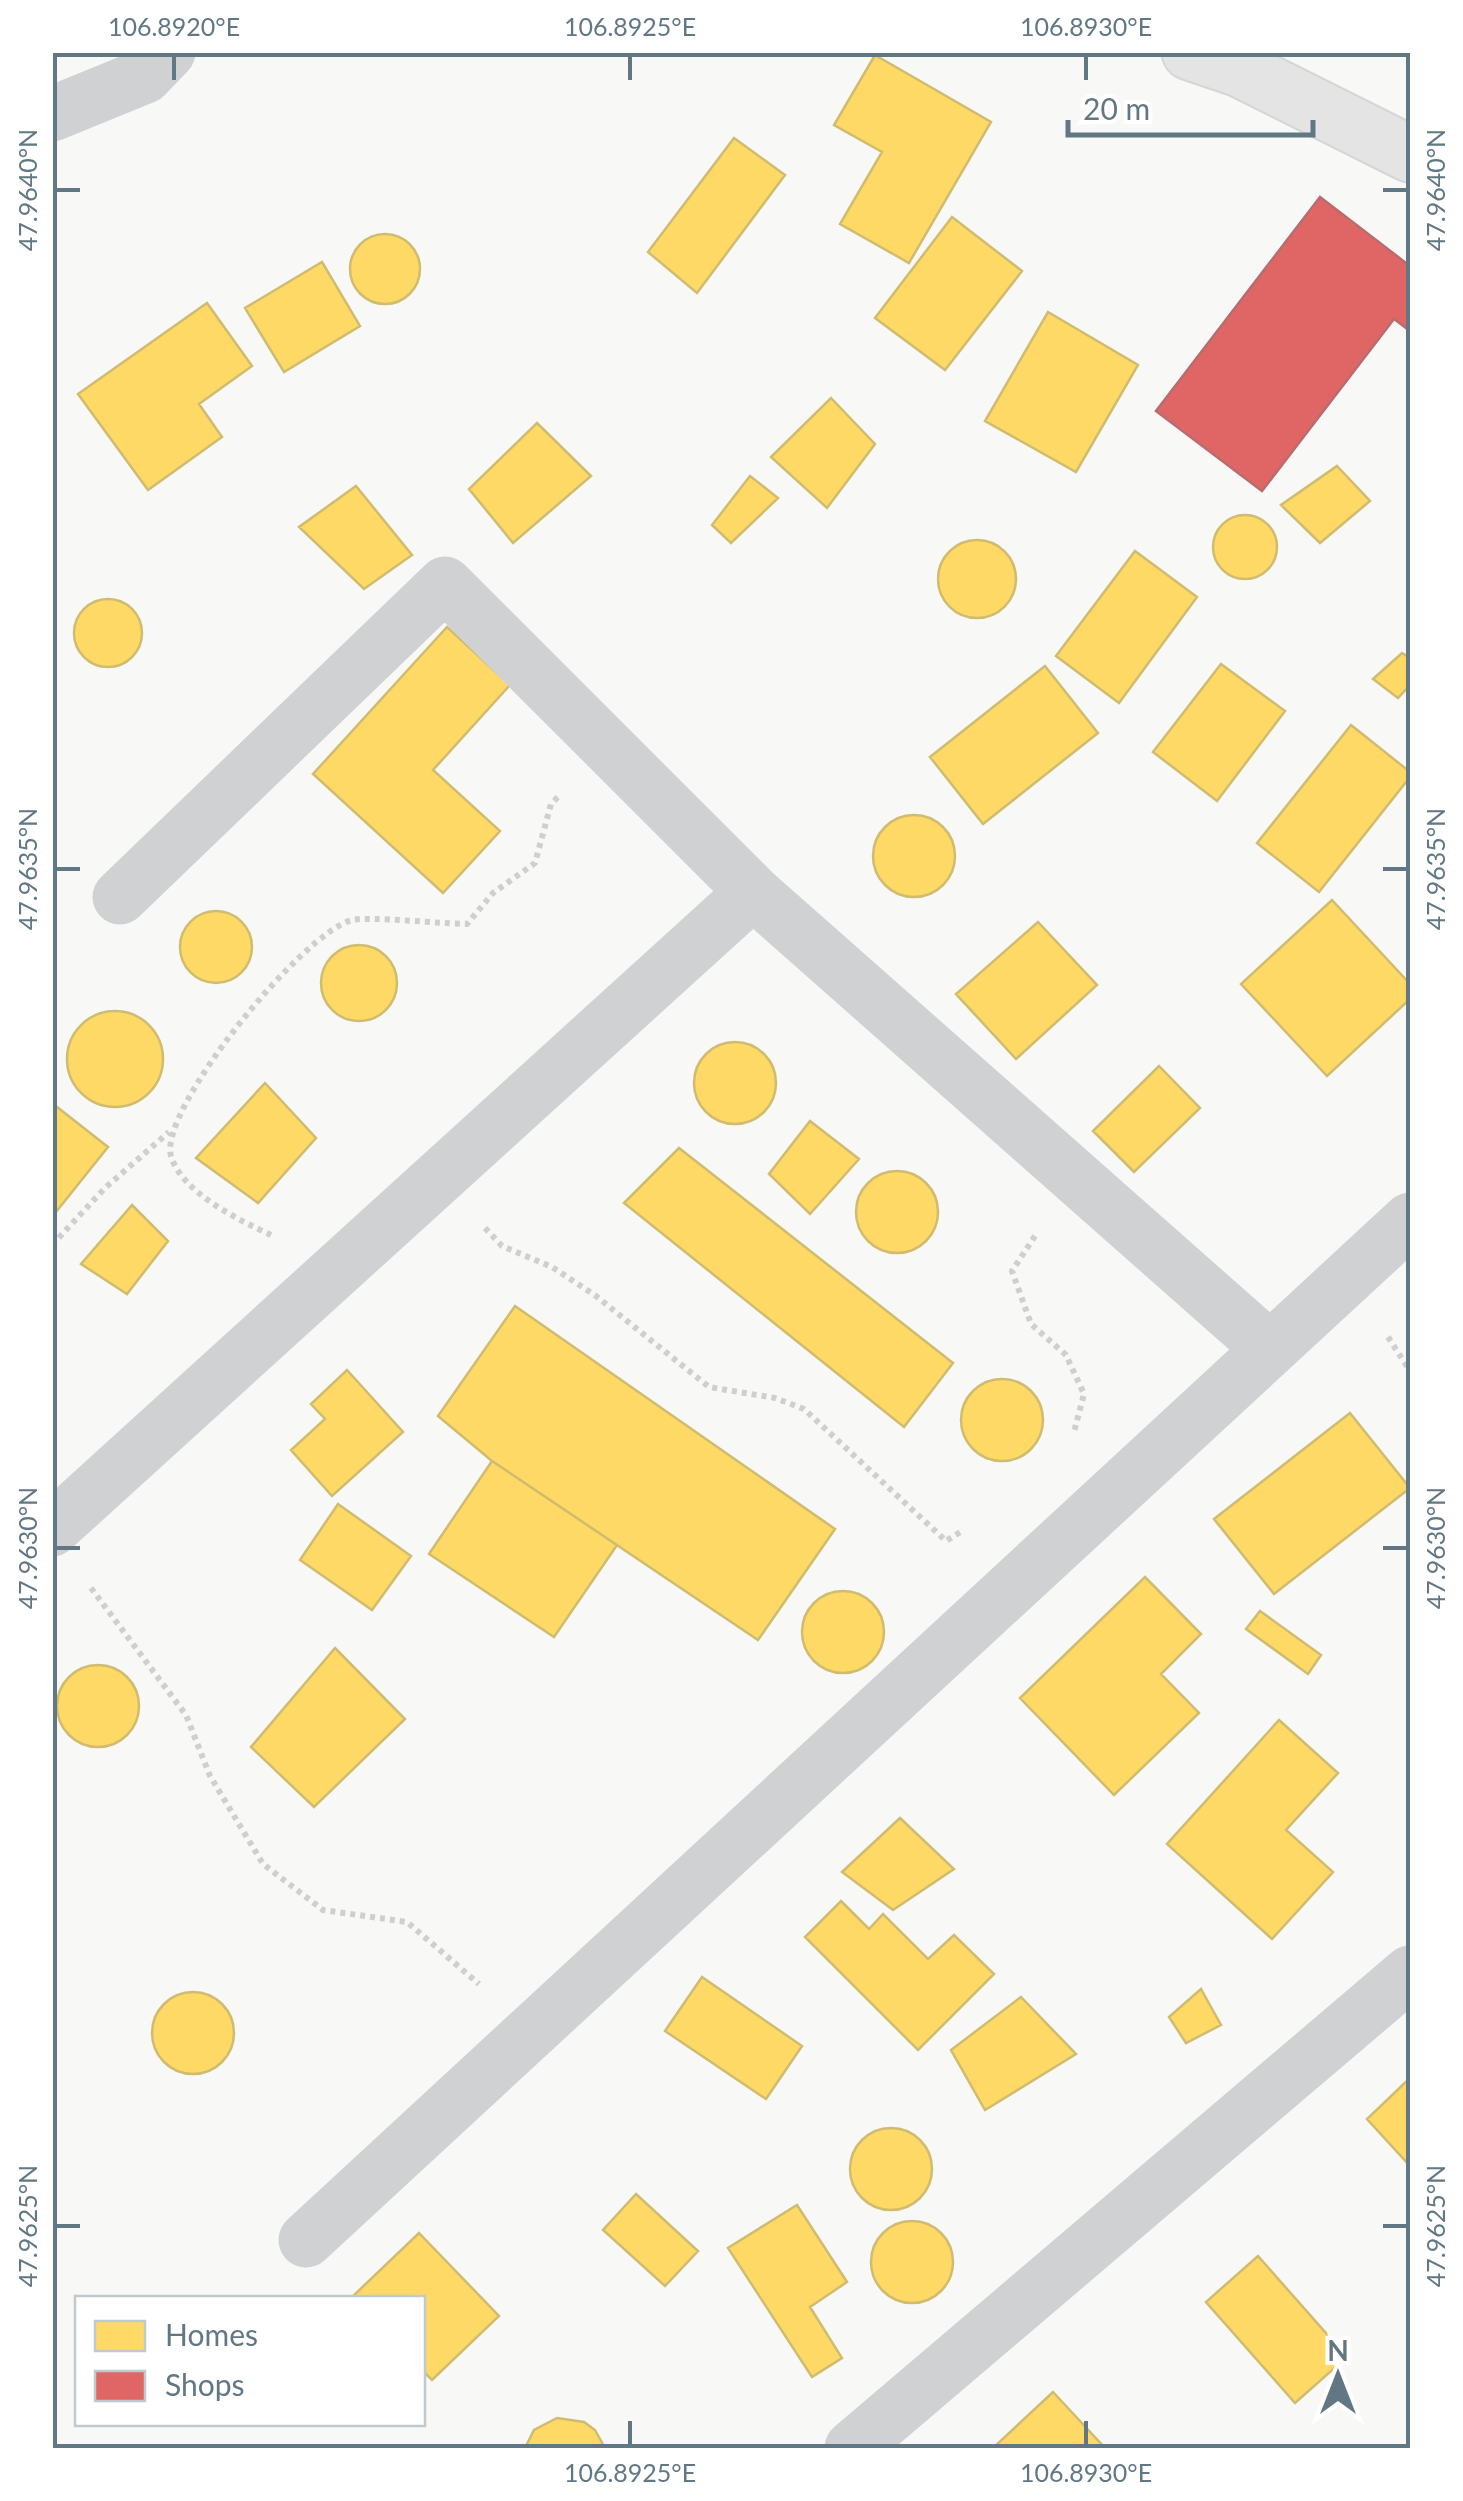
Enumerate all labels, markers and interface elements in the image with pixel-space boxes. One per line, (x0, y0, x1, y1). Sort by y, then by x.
text: 106.8920°E (108, 11, 240, 41)
text: 106.8925°E (564, 11, 696, 41)
text: 106.8930°E (1020, 11, 1152, 41)
scale bar (1068, 75, 1313, 137)
text: 20 m (1083, 90, 1150, 126)
text: 47.9640°N (12, 129, 42, 251)
text: 47.9640°N (1420, 129, 1450, 251)
text: 47.9635°N (12, 808, 42, 930)
text: 47.9635°N (1420, 808, 1450, 930)
text: 47.9630°N (12, 1487, 42, 1609)
text: 47.9630°N (1420, 1487, 1450, 1609)
text: 47.9625°N (12, 2165, 42, 2287)
text: 47.9625°N (1420, 2165, 1450, 2287)
legend (75, 2296, 425, 2426)
text: Homes (165, 2316, 258, 2352)
north arrow (1288, 2326, 1388, 2426)
text: N (1327, 2333, 1349, 2367)
text: Shops (165, 2366, 245, 2402)
text: 106.8925°E (564, 2457, 696, 2487)
text: 106.8930°E (1020, 2457, 1152, 2487)

